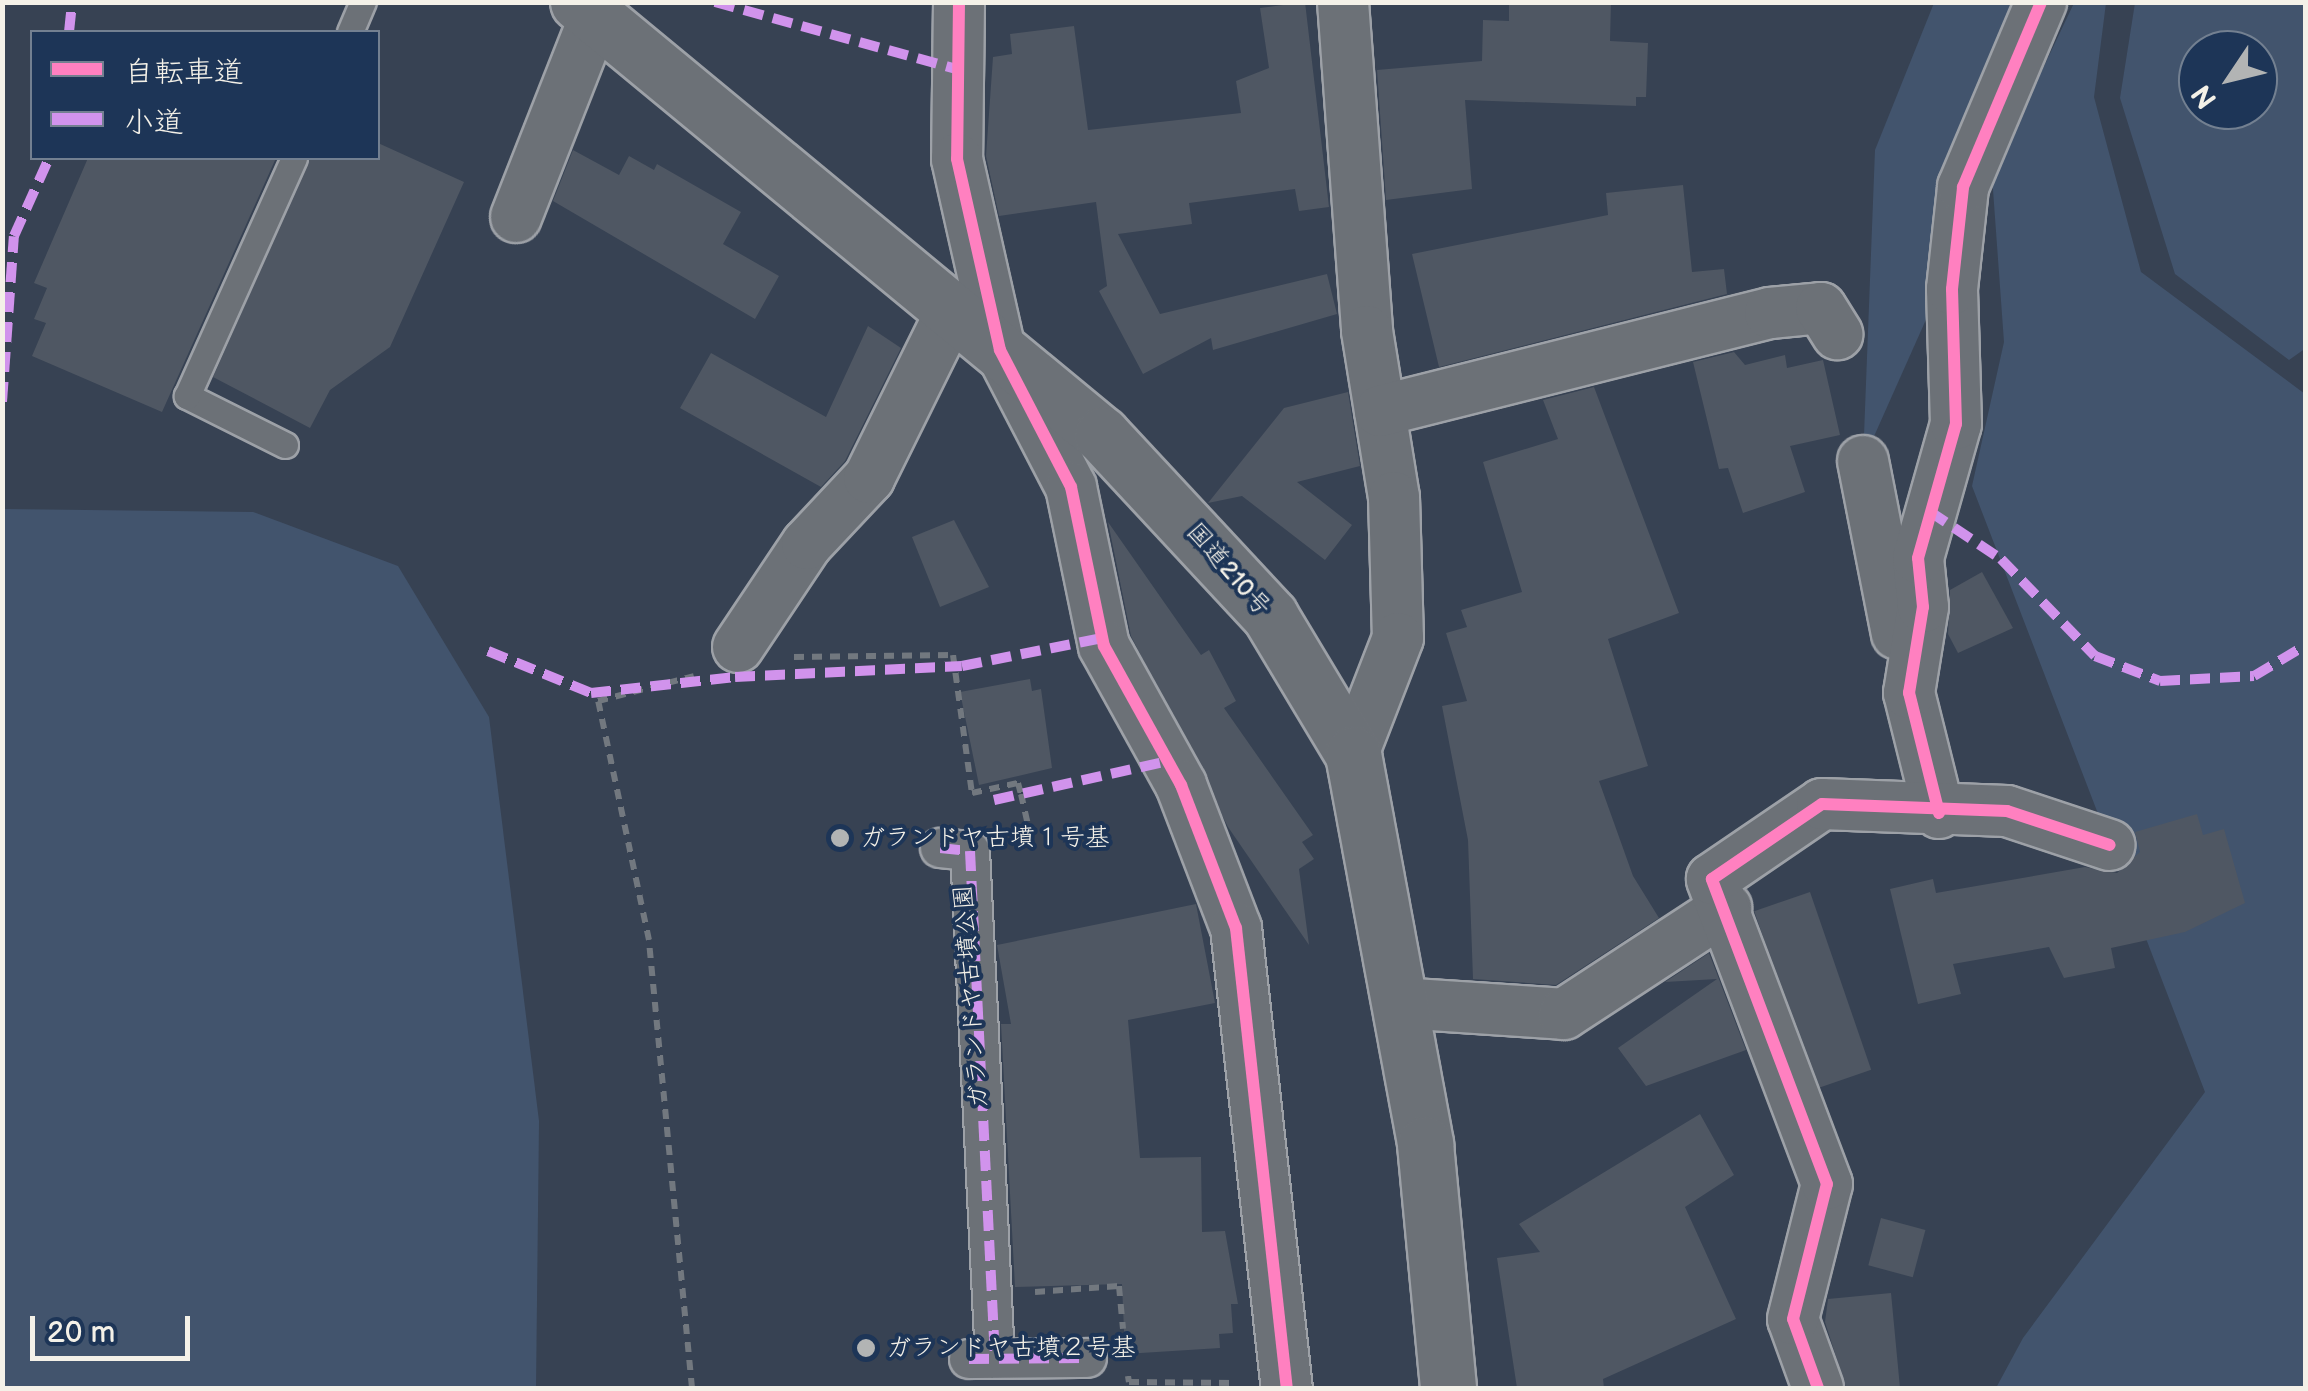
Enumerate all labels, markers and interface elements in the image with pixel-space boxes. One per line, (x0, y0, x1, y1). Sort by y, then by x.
legend (30, 30, 380, 160)
north arrow (2178, 30, 2278, 130)
text: 自転車道 (124, 55, 244, 91)
text: N (2185, 78, 2224, 114)
text: 小道 (124, 105, 184, 141)
street label: 国道210号 (1179, 517, 1277, 623)
place label: ガランドヤ古墳１号基 (860, 823, 1110, 853)
marker: ガランドヤ古墳１号基 (829, 827, 851, 849)
street label: ガランドヤ古墳公園 (949, 884, 995, 1110)
scale bar (35, 1296, 195, 1358)
text: 20 m (47, 1315, 115, 1351)
place label: ガランドヤ古墳２号基 (886, 1333, 1136, 1363)
marker: ガランドヤ古墳２号基 (855, 1337, 877, 1359)

